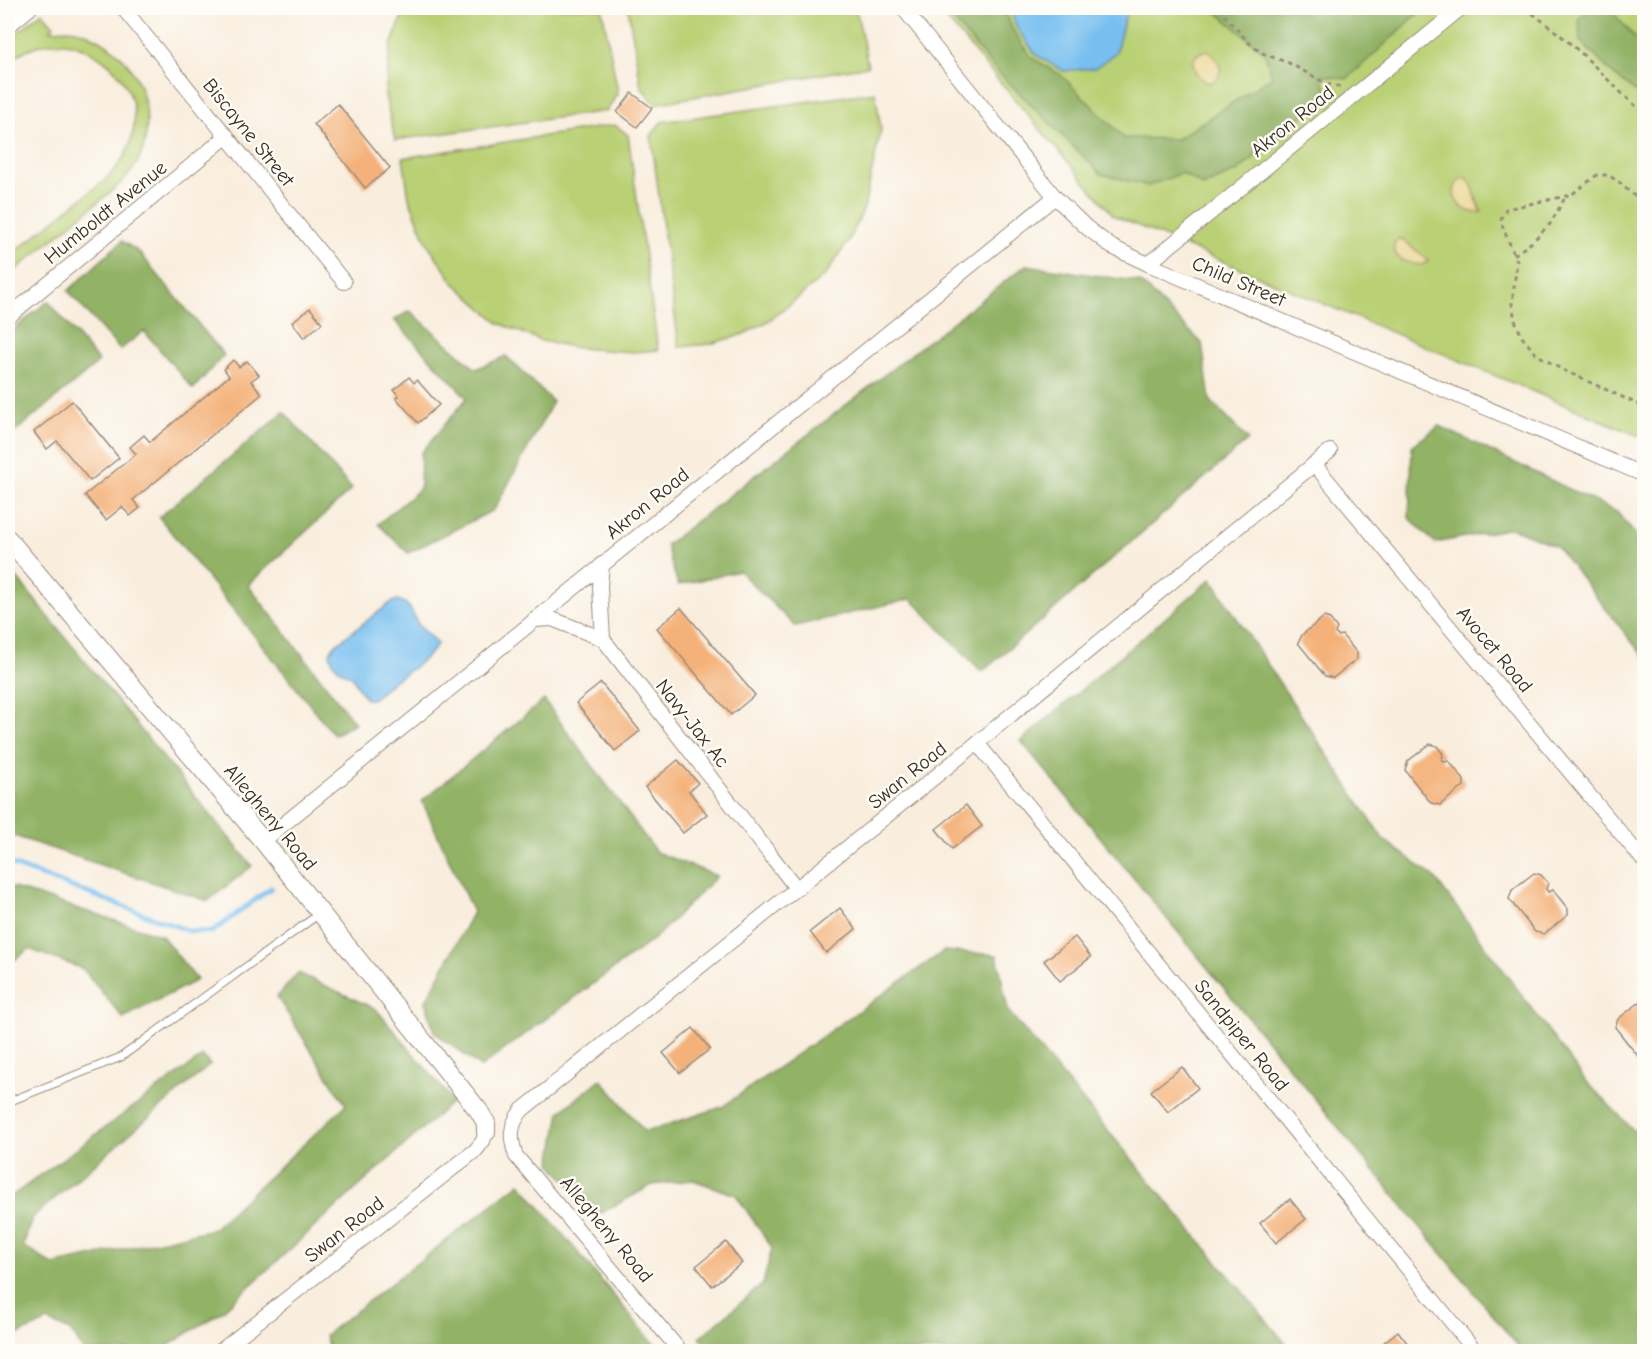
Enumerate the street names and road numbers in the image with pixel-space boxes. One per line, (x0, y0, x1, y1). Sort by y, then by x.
street label: Biscayne Street (198, 74, 300, 192)
street label: Akron Road (1246, 81, 1339, 162)
street label: Humboldt Avenue (39, 156, 171, 269)
street label: Child Street (1189, 251, 1290, 312)
street label: Akron Road (601, 463, 694, 544)
street label: Avocet Road (1452, 602, 1537, 697)
street label: Navy-Jax Ac (651, 675, 734, 772)
street label: Swan Road (864, 737, 951, 814)
street label: Allegheny Road (220, 760, 322, 875)
street label: Sandpiper Road (1190, 975, 1294, 1096)
street label: Allegheny Road (556, 1172, 658, 1287)
street label: Swan Road (300, 1191, 388, 1267)

